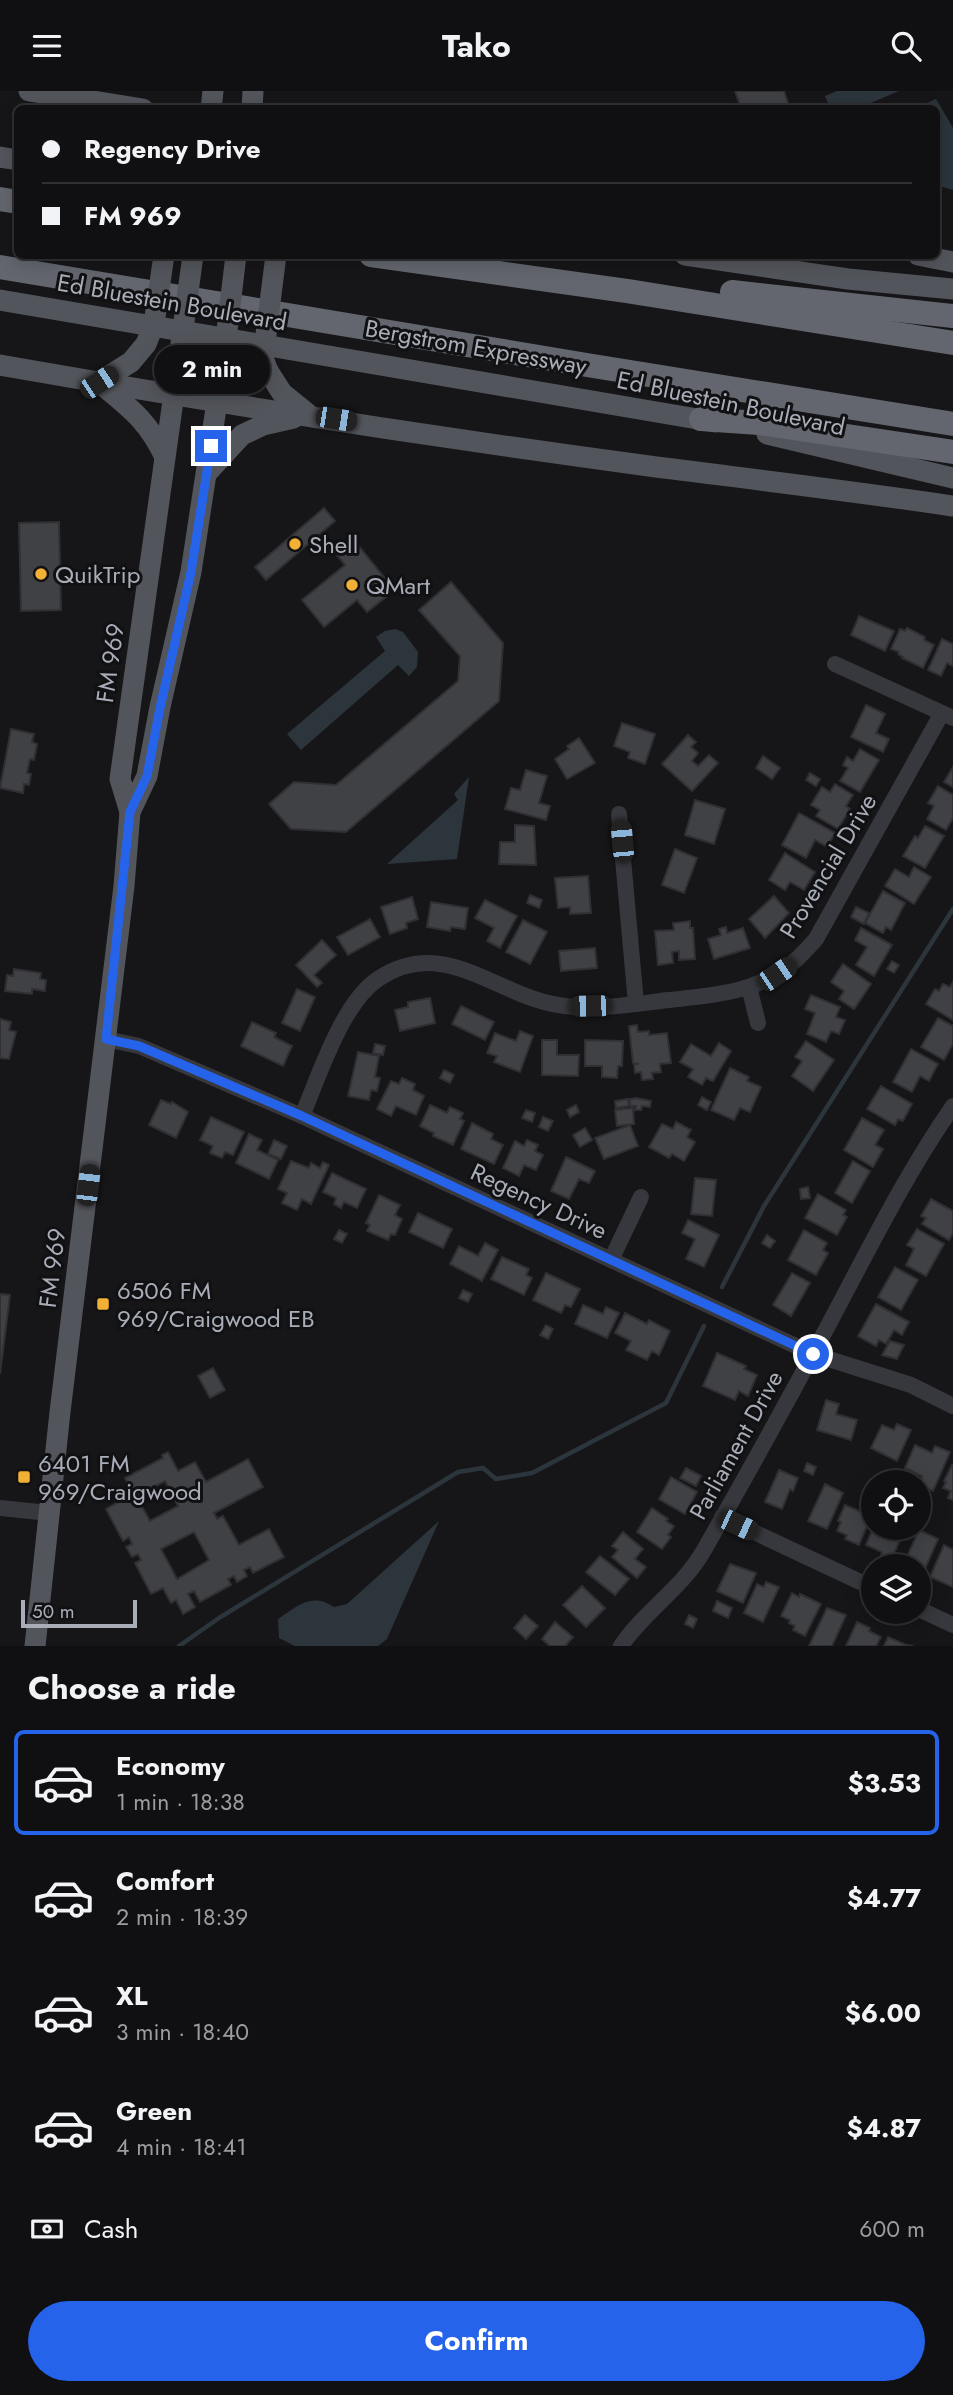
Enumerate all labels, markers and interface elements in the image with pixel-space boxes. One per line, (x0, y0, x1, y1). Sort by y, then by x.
text: Tako (442, 23, 511, 69)
icon: menu (28, 27, 66, 65)
icon: search (887, 27, 925, 65)
text: Regency Drive (84, 130, 261, 168)
text: FM 969 (84, 197, 182, 235)
street label: Ed Bluestein Boulevard (55, 265, 289, 339)
street label: Bergstrom Expressway (362, 310, 590, 384)
callout: 2 min (153, 345, 269, 393)
text: 2 min (182, 352, 242, 386)
car (76, 362, 123, 402)
street label: Ed Bluestein Boulevard (614, 362, 848, 444)
car (314, 405, 359, 433)
route end (195, 430, 227, 462)
place label: Shell (309, 527, 358, 562)
marker: Shell (287, 536, 303, 552)
place label: QuikTrip (55, 557, 140, 592)
marker: QuikTrip (33, 566, 49, 582)
place label: QMart (366, 568, 430, 603)
marker: QMart (344, 577, 360, 593)
street label: FM 969 (87, 621, 133, 705)
street label: Provencial Drive (771, 787, 885, 945)
car (610, 819, 635, 863)
car (754, 954, 801, 994)
car (569, 995, 612, 1017)
street label: Regency Drive (465, 1154, 613, 1248)
car (76, 1163, 101, 1207)
street label: FM 969 (30, 1226, 74, 1310)
place label: 6506 FM 969/Craigwood EB (117, 1273, 315, 1336)
marker: 6506 FM 969/Craigwood EB (95, 1296, 111, 1312)
route start (797, 1338, 829, 1370)
street label: Parliament Drive (681, 1364, 791, 1526)
place label: 6401 FM 969/Craigwood (38, 1446, 202, 1509)
marker: 6401 FM 969/Craigwood (16, 1469, 32, 1485)
map controls (861, 1470, 931, 1624)
button: locate (861, 1470, 931, 1540)
car (715, 1507, 762, 1543)
button: layers (861, 1554, 931, 1624)
scale bar (21, 1597, 136, 1629)
text: 50 m (32, 1598, 75, 1625)
text: Choose a ride (28, 1665, 236, 1711)
text: Economy (116, 1747, 225, 1785)
icon: car (32, 1751, 95, 1814)
text: $3.53 (848, 1764, 921, 1802)
text: 1 min · 18:38 (116, 1785, 245, 1819)
text: Comfort (116, 1862, 214, 1900)
icon: car (32, 1866, 95, 1929)
text: $4.77 (847, 1879, 921, 1917)
text: 2 min · 18:39 (116, 1900, 248, 1934)
text: XL (116, 1977, 148, 2015)
icon: car (32, 1981, 95, 2044)
text: $6.00 (845, 1994, 921, 2032)
text: 3 min · 18:40 (116, 2015, 249, 2049)
text: Green (116, 2092, 192, 2130)
icon: car (32, 2096, 95, 2159)
text: $4.87 (847, 2109, 921, 2147)
text: 4 min · 18:41 (116, 2130, 247, 2164)
icon: cash (28, 2210, 66, 2248)
text: Cash (84, 2210, 138, 2248)
text: 600 m (859, 2212, 925, 2246)
button: Confirm (28, 2301, 925, 2381)

